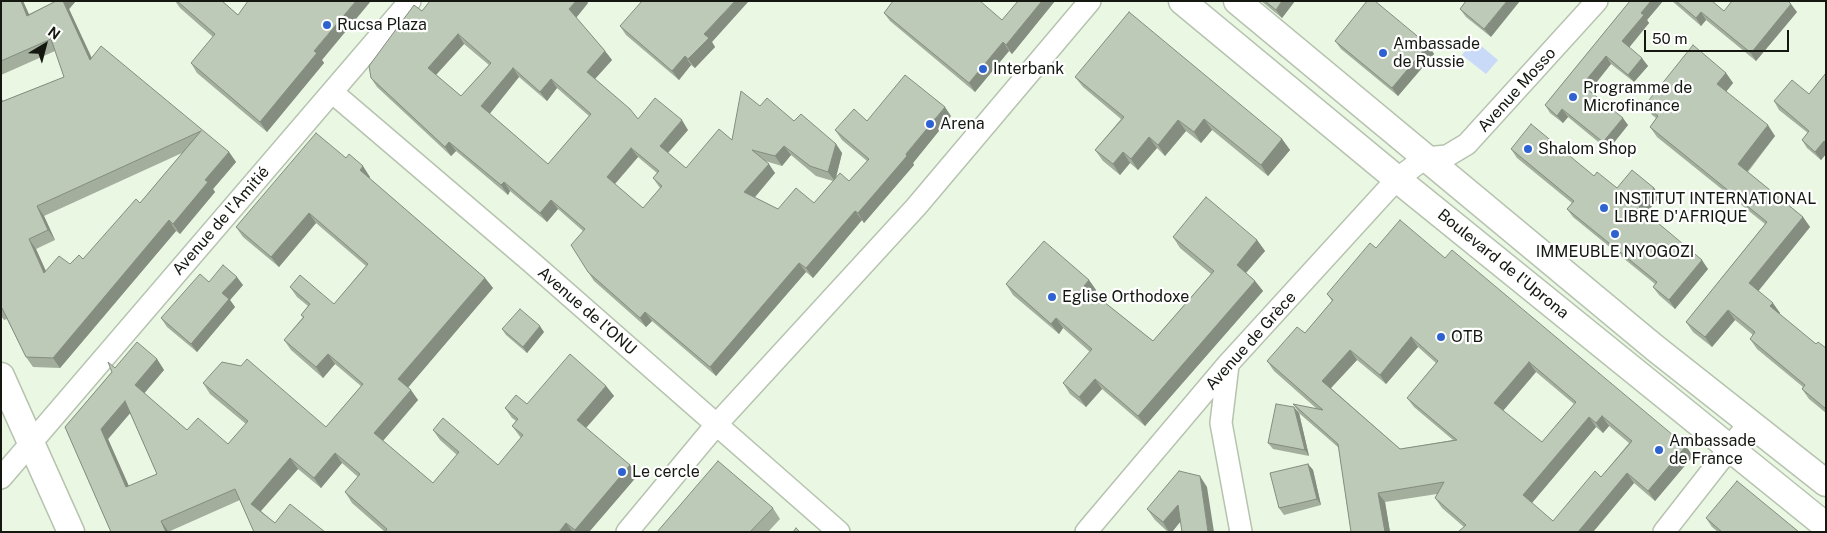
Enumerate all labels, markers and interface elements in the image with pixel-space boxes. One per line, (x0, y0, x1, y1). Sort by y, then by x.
place label: Rucsa Plaza (337, 15, 427, 35)
marker: Rucsa Plaza (321, 19, 333, 31)
north arrow (20, 20, 70, 70)
scale bar (1647, 20, 1792, 52)
text: N (45, 23, 63, 43)
text: 50 m (1652, 30, 1687, 47)
place label: Ambassade de Russie (1393, 34, 1480, 72)
street label: Avenue Mosso (1474, 44, 1560, 136)
marker: Ambassade de Russie (1377, 47, 1389, 59)
place label: Interbank (993, 59, 1064, 79)
marker: Interbank (977, 63, 989, 75)
place label: Programme de Microfinance (1583, 78, 1692, 116)
marker: Programme de Microfinance (1567, 91, 1579, 103)
place label: Arena (940, 114, 985, 134)
marker: Arena (924, 118, 936, 130)
place label: Shalom Shop (1538, 139, 1637, 159)
marker: Shalom Shop (1522, 143, 1534, 155)
street label: Avenue de l'Amitié (169, 163, 273, 279)
place label: INSTITUT INTERNATIONAL LIBRE D'AFRIQUE (1614, 189, 1817, 227)
marker: INSTITUT INTERNATIONAL LIBRE D'AFRIQUE (1598, 202, 1610, 214)
street label: Boulevard de l'Uprona (1433, 205, 1573, 323)
marker: IMMEUBLE NYOGOZI (1609, 228, 1621, 240)
place label: IMMEUBLE NYOGOZI (1536, 242, 1694, 262)
street label: Avenue de l'ONU (534, 263, 640, 359)
place label: Eglise Orthodoxe (1062, 287, 1189, 307)
street label: Avenue de Grèce (1202, 288, 1300, 394)
marker: Eglise Orthodoxe (1046, 291, 1058, 303)
place label: OTB (1451, 327, 1483, 347)
marker: OTB (1435, 331, 1447, 343)
place label: Ambassade de France (1669, 431, 1756, 469)
marker: Ambassade de France (1653, 444, 1665, 456)
place label: Le cercle (632, 462, 700, 482)
marker: Le cercle (616, 466, 628, 478)

